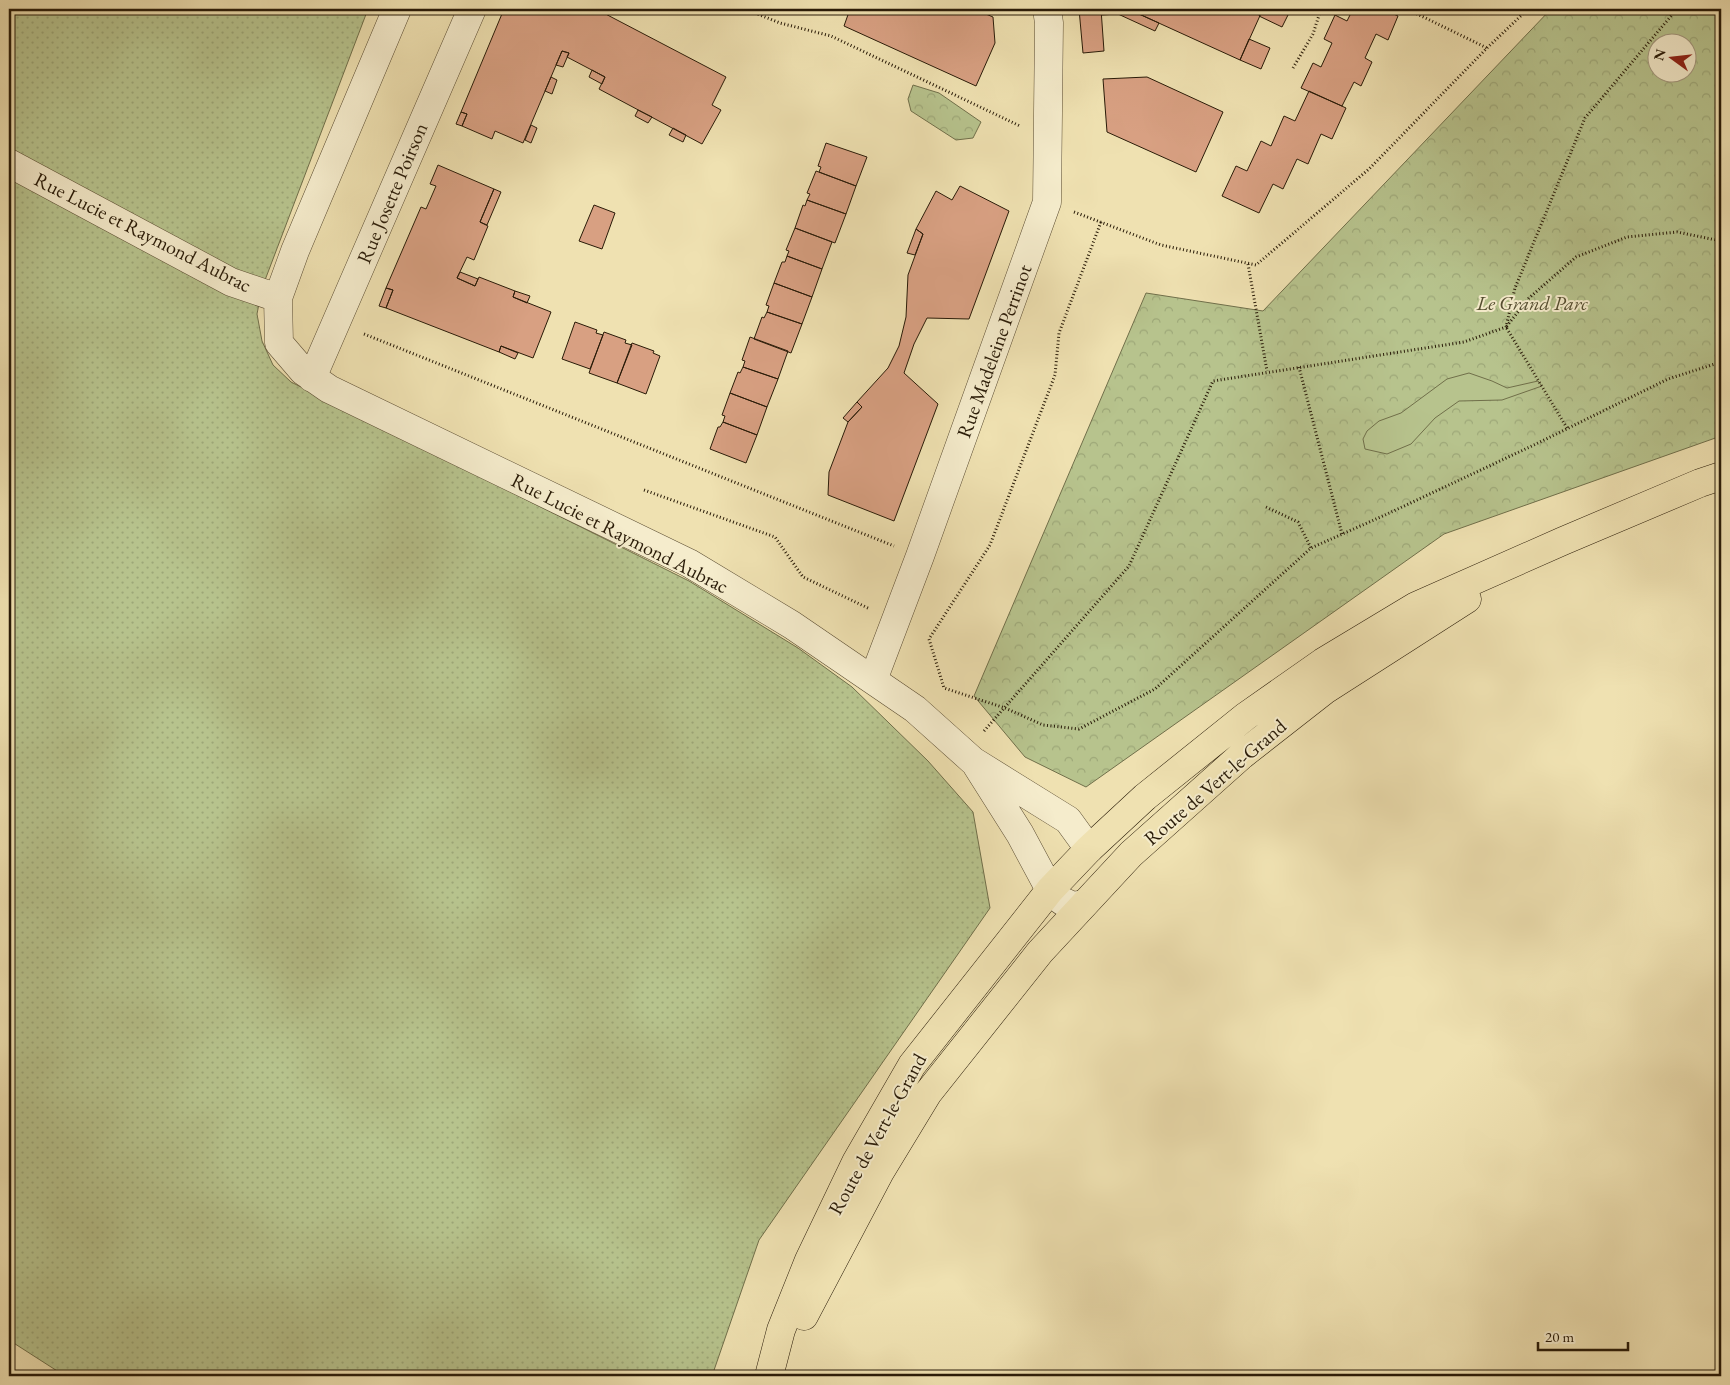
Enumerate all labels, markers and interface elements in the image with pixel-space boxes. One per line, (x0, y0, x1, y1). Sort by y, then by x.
north arrow (1648, 32, 1698, 82)
text: N (1649, 46, 1670, 62)
street label: Rue Josette Poirson (351, 118, 434, 267)
street label: Rue Lucie et Raymond Aubrac (30, 166, 256, 298)
street label: Rue Madeleine Perrinot (951, 260, 1038, 441)
park label: Le Grand Parc (1476, 290, 1588, 316)
street label: Rue Lucie et Raymond Aubrac (507, 467, 733, 599)
street label: Route de Vert-le-Grand (1138, 712, 1292, 851)
street label: Route de Vert-le-Grand (822, 1048, 933, 1219)
scale bar (1538, 1320, 1628, 1352)
text: 20 m (1545, 1327, 1574, 1346)

